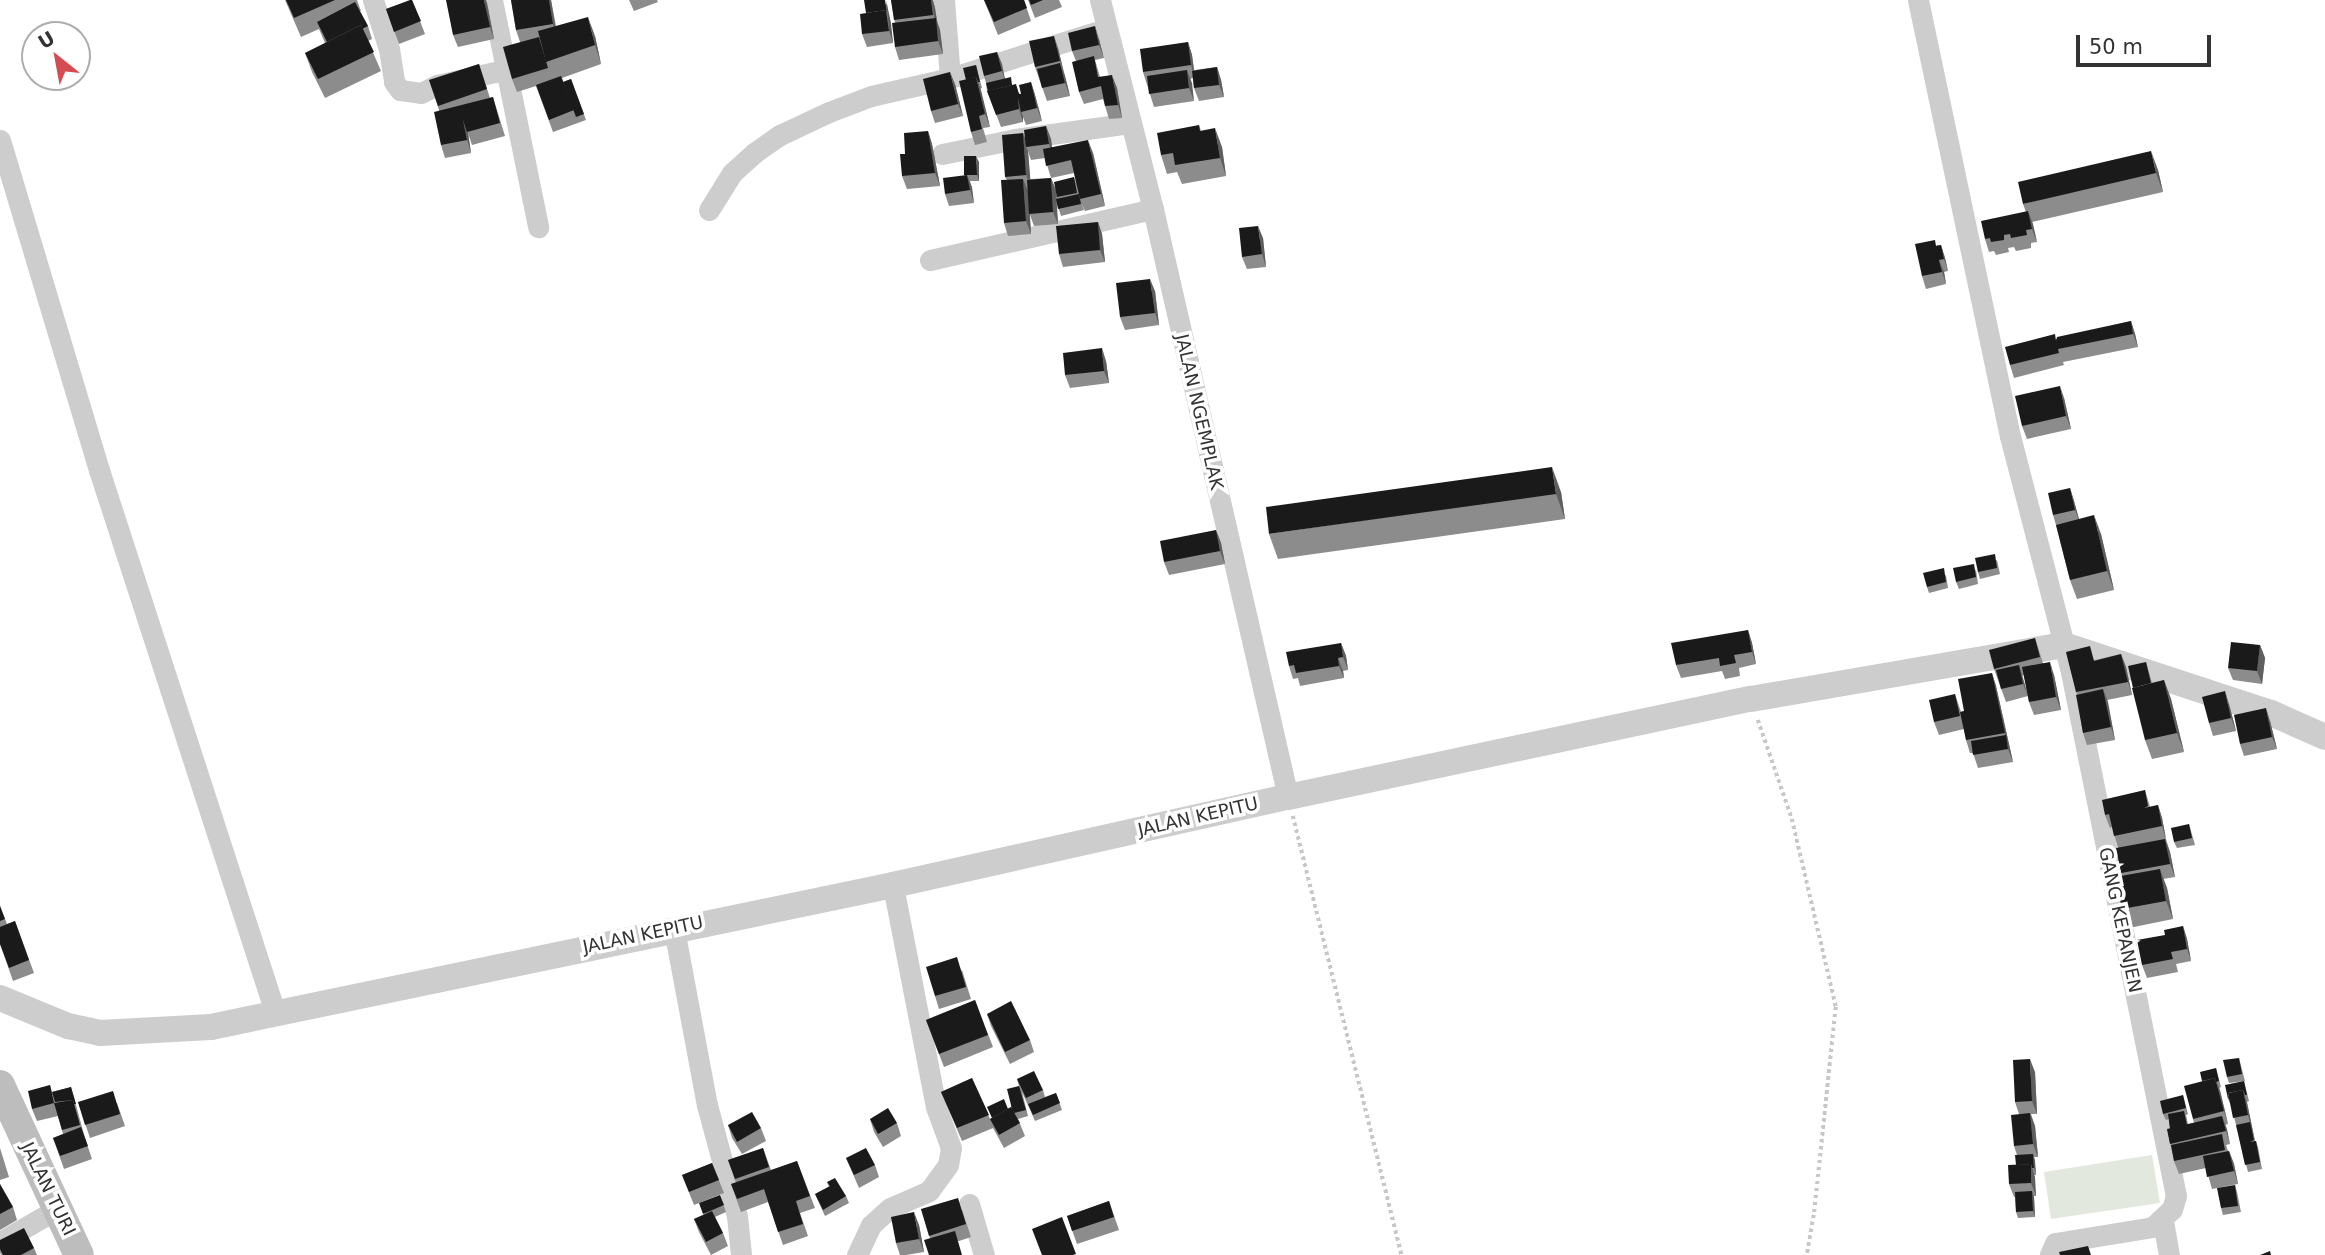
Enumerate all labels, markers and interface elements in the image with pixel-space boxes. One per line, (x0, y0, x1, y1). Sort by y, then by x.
north arrow (21, 21, 91, 91)
scale bar (2080, 21, 2215, 65)
text: U (34, 26, 58, 53)
text: 50 m (2089, 35, 2143, 59)
street label: JALAN NGEMPLAK (1171, 332, 1227, 492)
street label: JALAN KEPITU (1136, 793, 1260, 841)
street label: GANG KEPANJEN (2094, 845, 2146, 995)
street label: JALAN KEPITU (581, 912, 705, 958)
street label: JALAN TURI (16, 1139, 80, 1239)

